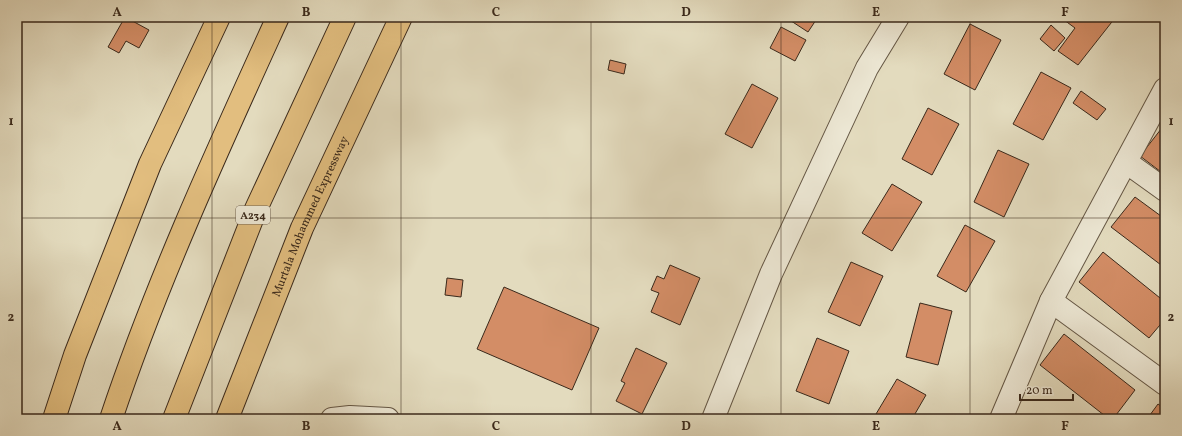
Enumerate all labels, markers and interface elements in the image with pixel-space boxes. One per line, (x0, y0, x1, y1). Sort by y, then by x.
text: A (112, 4, 122, 22)
text: B (302, 4, 311, 22)
text: C (492, 4, 500, 22)
text: D (681, 4, 691, 22)
text: E (872, 4, 880, 22)
text: F (1061, 4, 1069, 22)
text: 1 (8, 113, 14, 131)
text: 1 (1168, 113, 1174, 131)
street label: Murtala Mohammed Expressway (269, 133, 353, 299)
road number: A234 (236, 206, 270, 224)
text: 2 (8, 309, 15, 327)
text: 2 (1168, 309, 1175, 327)
scale bar (1020, 376, 1073, 402)
text: 20 m (1026, 383, 1053, 399)
text: A (112, 418, 122, 436)
text: B (302, 418, 311, 436)
text: C (492, 418, 500, 436)
text: D (681, 418, 691, 436)
text: E (872, 418, 880, 436)
text: F (1061, 418, 1069, 436)

